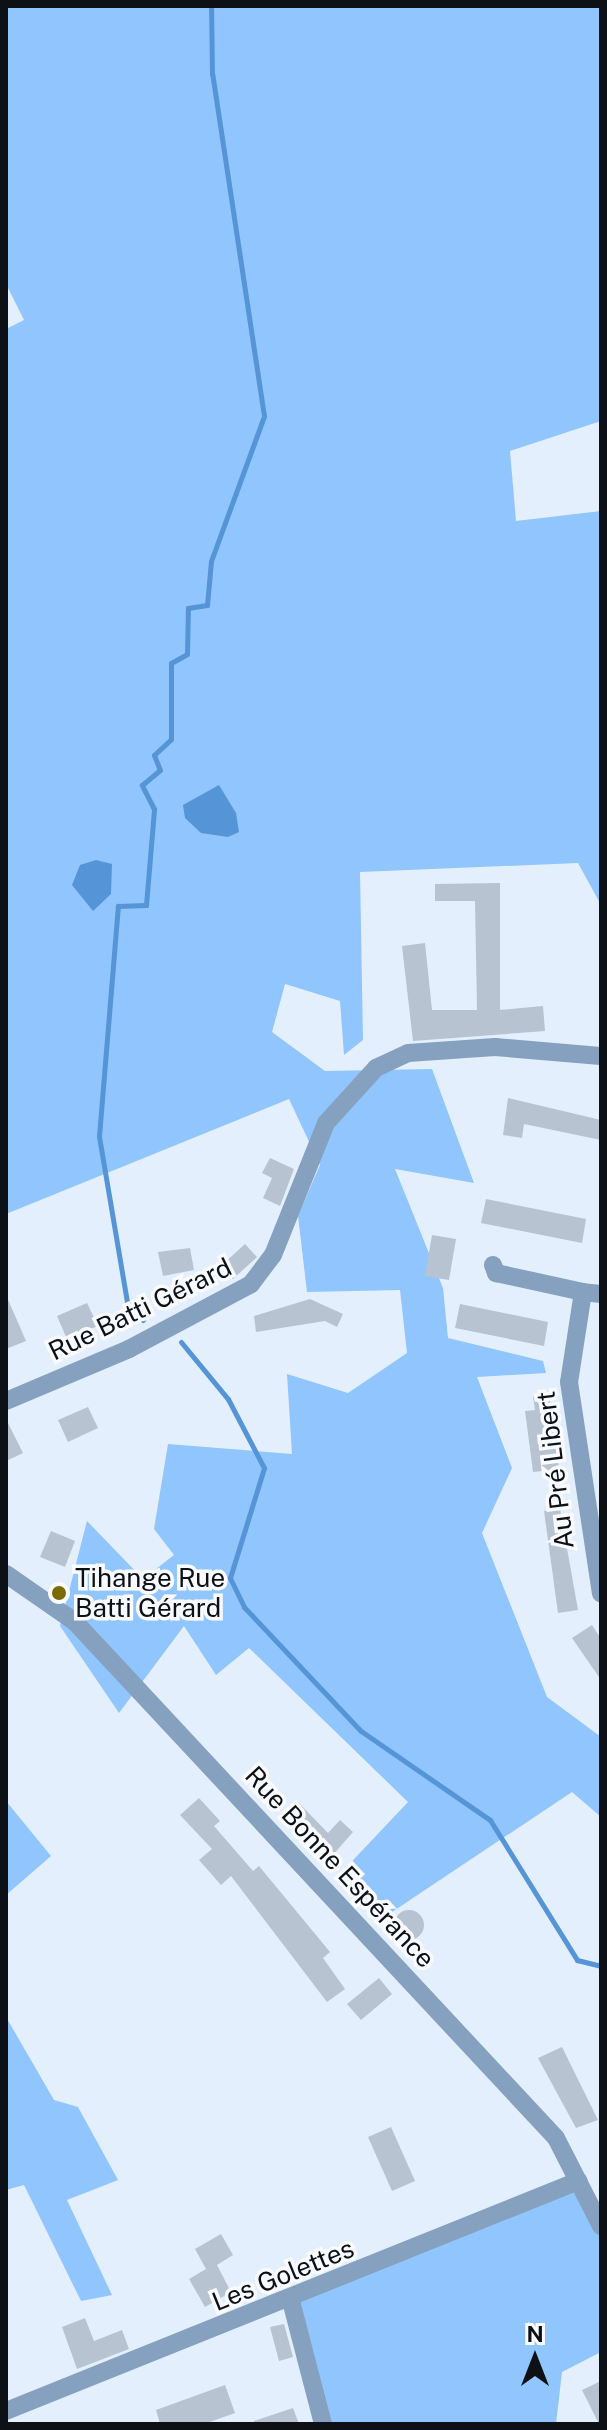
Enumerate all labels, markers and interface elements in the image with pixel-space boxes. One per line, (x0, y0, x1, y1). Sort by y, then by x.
street label: Rue Batti Gérard (43, 1251, 237, 1367)
street label: Au Pré Libert (530, 1389, 580, 1551)
place label: Tihange Rue Batti Gérard (75, 1562, 225, 1624)
marker: Tihange Rue Batti Gérard (50, 1584, 68, 1602)
street label: Rue Bonne Espérance (239, 1760, 441, 1974)
street label: Les Golettes (208, 2232, 358, 2318)
north arrow (495, 2318, 575, 2398)
text: N (526, 2321, 544, 2347)

